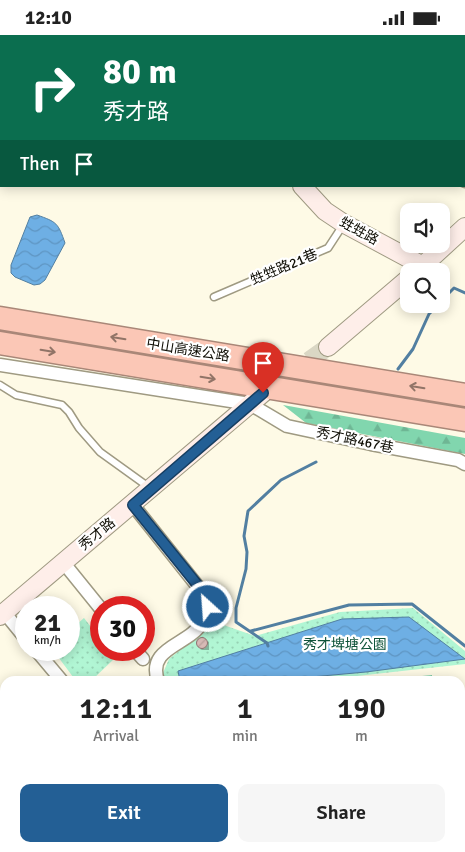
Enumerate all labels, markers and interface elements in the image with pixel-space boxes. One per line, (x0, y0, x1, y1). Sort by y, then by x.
text: 12:10 (25, 6, 72, 30)
text: 80 m (103, 50, 177, 93)
icon: right (20, 55, 85, 120)
text: 秀才路 (103, 98, 169, 125)
icon: arrive (70, 150, 98, 178)
text: Then (20, 152, 60, 176)
map controls (400, 203, 450, 313)
button: sound (400, 203, 450, 253)
street label: 甡甡路 (337, 213, 381, 249)
street label: 甡甡路21巷 (248, 245, 320, 289)
button: search (400, 263, 450, 313)
one-way arrow (111, 333, 127, 343)
street label: 中山高速公路 (145, 335, 231, 365)
pin (242, 342, 284, 393)
one-way arrow (40, 347, 56, 357)
icon: arrive (249, 349, 277, 377)
one-way arrow (200, 373, 216, 383)
one-way arrow (409, 382, 425, 392)
street label: 秀才路467巷 (315, 424, 395, 456)
street label: 秀才路 (75, 514, 119, 554)
position arrow (181, 580, 233, 632)
speed limit sign: 30 (90, 596, 155, 661)
text: 21 (34, 607, 61, 638)
text: km/h (34, 633, 61, 648)
park label: 秀才埤塘公園 (303, 636, 387, 653)
text: 12:11 (79, 690, 153, 727)
text: 1 (237, 690, 253, 727)
text: 190 (337, 690, 386, 727)
text: Arrival (93, 726, 139, 746)
text: min (232, 726, 258, 746)
text: m (355, 726, 368, 746)
button: Exit (20, 784, 228, 842)
button: Share (238, 784, 445, 842)

